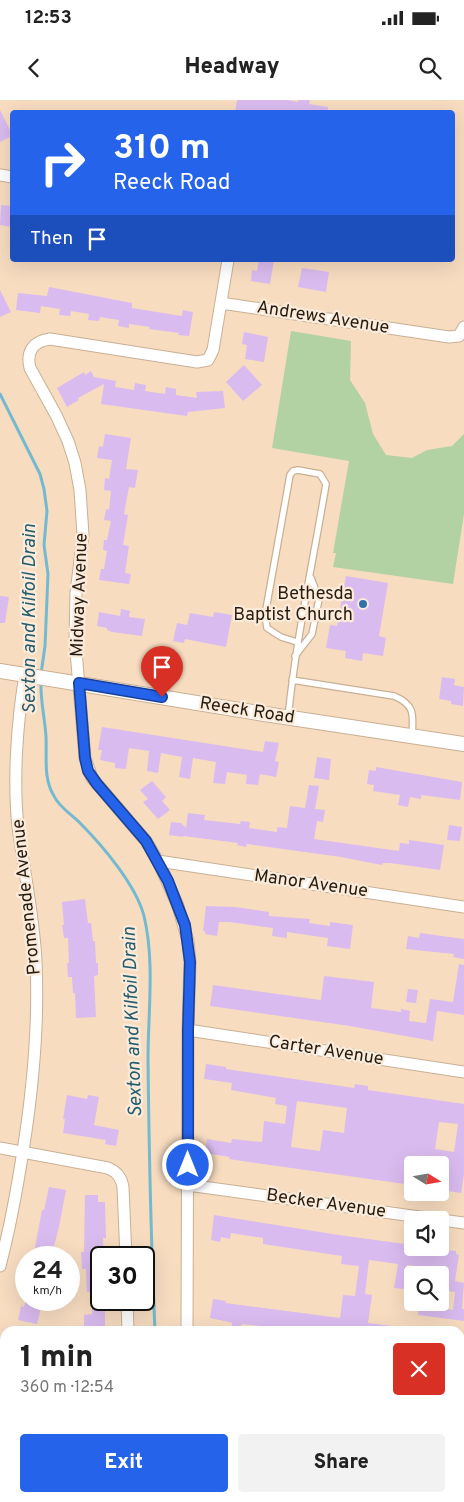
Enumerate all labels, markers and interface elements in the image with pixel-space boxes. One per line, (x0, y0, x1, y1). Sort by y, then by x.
text: 12:53 (25, 6, 72, 30)
icon: back (20, 54, 48, 82)
text: Headway (184, 54, 280, 81)
icon: search (416, 54, 444, 82)
text: 310 m (113, 127, 210, 171)
icon: right (30, 130, 95, 195)
text: Reeck Road (113, 170, 230, 197)
icon: arrive (83, 225, 111, 253)
text: Then (30, 227, 73, 251)
street label: Andrews Avenue (255, 296, 391, 340)
water label: Sexton and Kilfoil Drain (18, 523, 42, 714)
street label: Midway Avenue (66, 532, 94, 658)
place label: Bethesda Baptist Church (233, 583, 353, 627)
marker: Bethesda Baptist Church (357, 598, 369, 610)
pin (141, 646, 183, 697)
icon: arrive (148, 653, 176, 681)
street label: Reeck Road (198, 692, 296, 730)
street label: Promenade Avenue (7, 818, 47, 976)
street label: Manor Avenue (253, 865, 369, 903)
water label: Sexton and Kilfoil Drain (118, 926, 148, 1118)
street label: Carter Avenue (267, 1031, 385, 1071)
position arrow (161, 1138, 213, 1190)
north arrow (404, 1156, 449, 1201)
map controls (404, 1156, 449, 1311)
street label: Becker Avenue (265, 1184, 387, 1224)
button: sound (404, 1211, 449, 1256)
speed limit sign: 30 (90, 1246, 155, 1311)
text: 24 (32, 1256, 63, 1288)
button: search (404, 1266, 449, 1311)
text: km/h (33, 1283, 62, 1299)
text: 1 min (20, 1340, 93, 1377)
button: close (393, 1343, 445, 1395)
text: 360 m · 12:54 (20, 1378, 114, 1398)
button: Exit (20, 1434, 228, 1492)
button: Share (238, 1434, 445, 1492)

